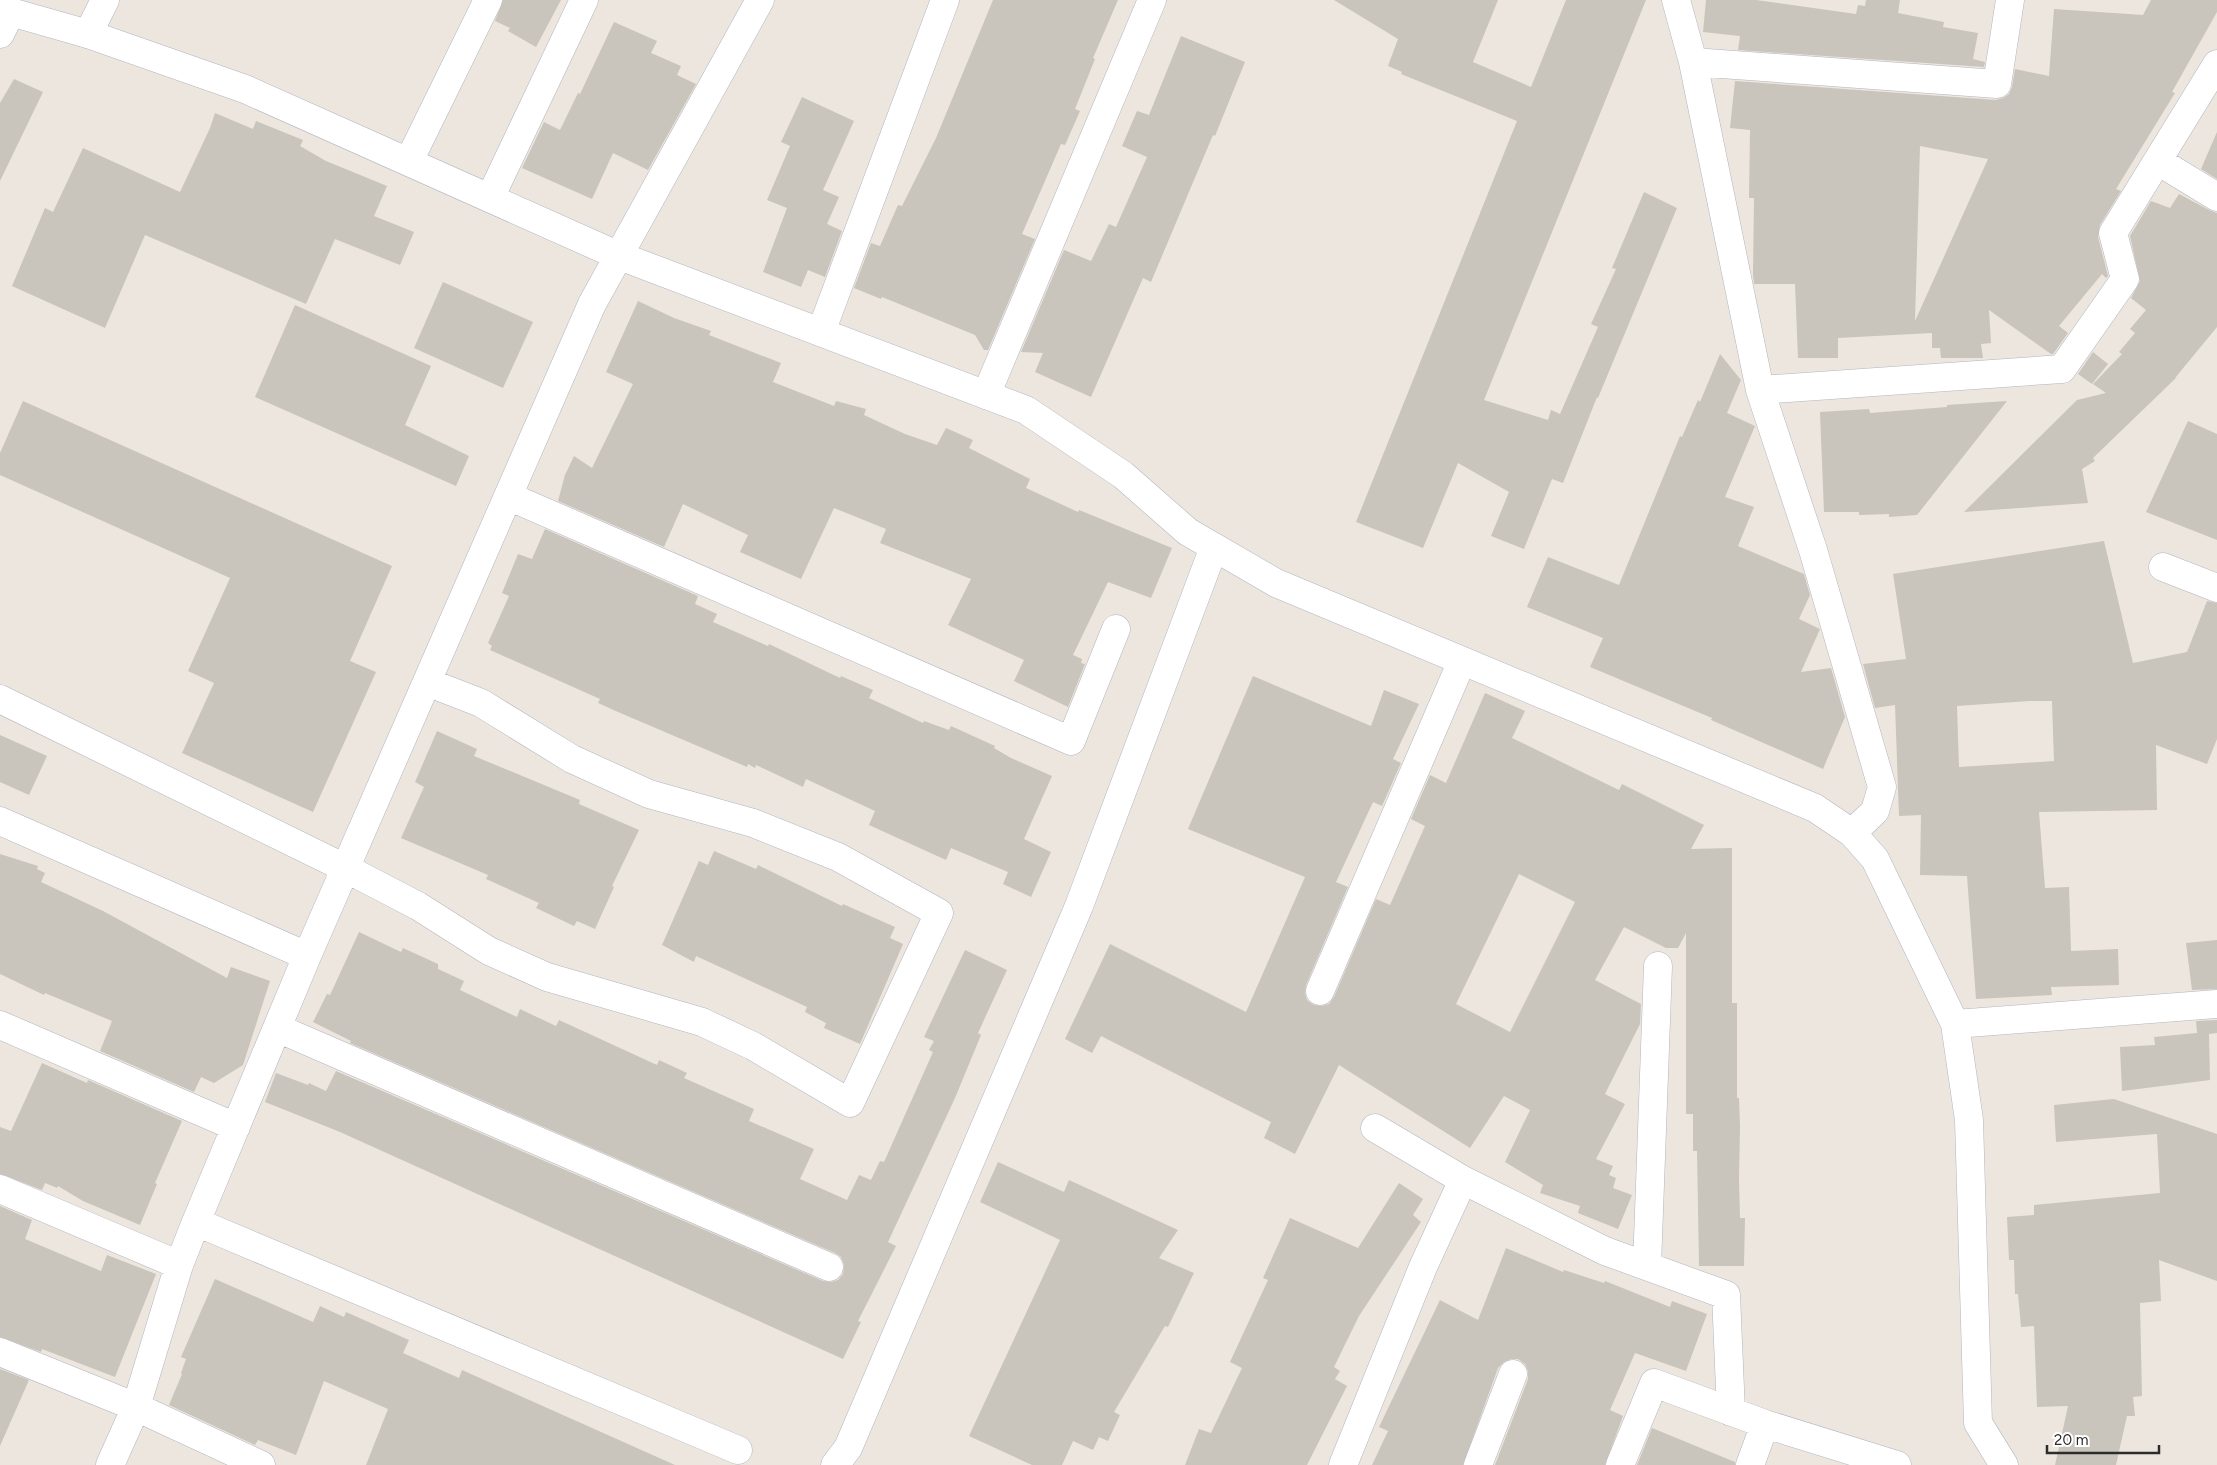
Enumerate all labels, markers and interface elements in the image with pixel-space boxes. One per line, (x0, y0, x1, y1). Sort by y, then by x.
scale bar (2047, 1422, 2160, 1454)
text: 20 m (2054, 1431, 2088, 1449)

